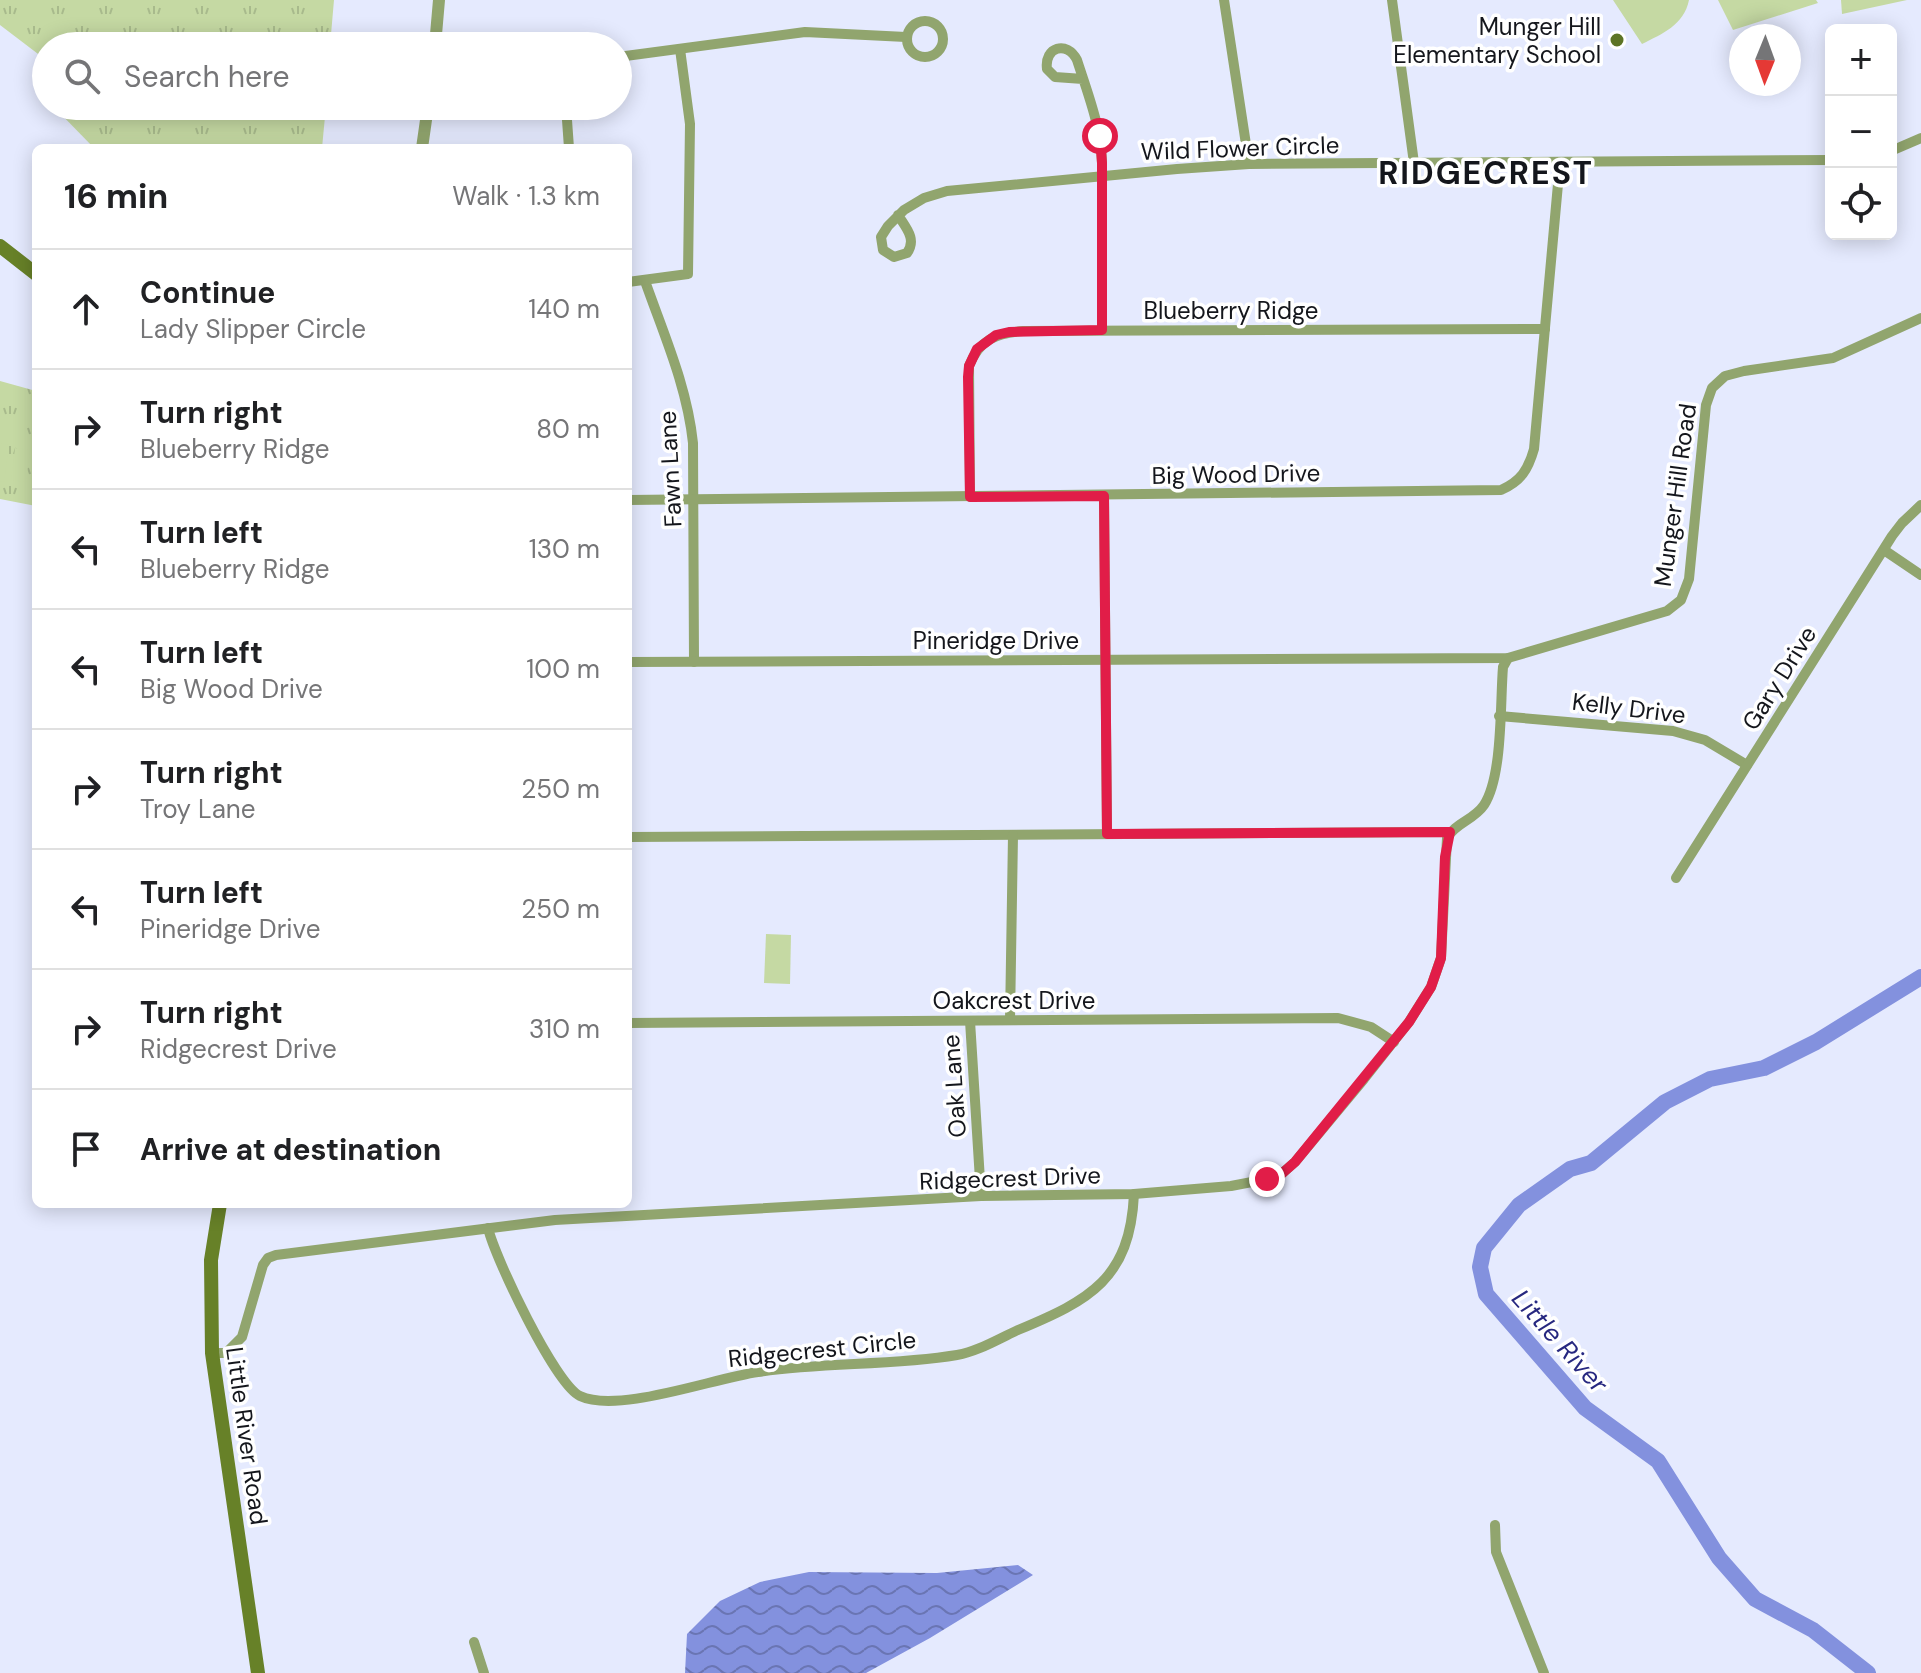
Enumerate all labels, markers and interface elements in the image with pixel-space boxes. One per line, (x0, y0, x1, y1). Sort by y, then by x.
place label: Munger Hill Elementary School (1393, 11, 1601, 70)
north arrow (1729, 24, 1801, 96)
map controls (1825, 24, 1897, 240)
button: + (1825, 24, 1897, 96)
marker: Munger Hill Elementary School (1608, 31, 1626, 49)
search box (32, 32, 632, 120)
icon: search (60, 54, 104, 98)
text: Search here (124, 57, 290, 96)
button: − (1825, 96, 1897, 168)
route start (1082, 118, 1118, 154)
street label: Wild Flower Circle (1140, 129, 1340, 167)
district label: RIDGECREST (1378, 152, 1594, 194)
button: locate (1825, 168, 1897, 240)
text: 16 min (64, 174, 168, 219)
text: Walk · 1.3 km (452, 179, 600, 213)
text: Continue (140, 273, 275, 312)
icon: ahead (64, 287, 108, 331)
text: 140 m (528, 292, 600, 326)
street label: Blueberry Ridge (1144, 295, 1318, 326)
text: Lady Slipper Circle (140, 312, 366, 346)
text: Turn right (140, 393, 283, 432)
street label: Munger Hill Road (1647, 401, 1703, 589)
icon: right (64, 407, 108, 451)
street label: Fawn Lane (651, 410, 689, 528)
text: 80 m (536, 412, 600, 446)
text: Blueberry Ridge (140, 432, 330, 466)
street label: Big Wood Drive (1151, 457, 1321, 491)
text: Turn left (140, 513, 263, 552)
icon: left (64, 527, 108, 571)
text: 130 m (529, 532, 600, 566)
text: Blueberry Ridge (140, 552, 330, 586)
street label: Gary Drive (1735, 620, 1823, 736)
street label: Pineridge Drive (913, 625, 1079, 656)
text: Turn left (140, 633, 263, 672)
icon: left (64, 647, 108, 691)
text: 100 m (526, 652, 600, 686)
text: Big Wood Drive (140, 672, 323, 706)
street label: Kelly Drive (1570, 686, 1688, 730)
text: Turn right (140, 753, 283, 792)
icon: right (64, 767, 108, 811)
text: 250 m (521, 772, 600, 806)
text: Troy Lane (140, 792, 256, 826)
text: Turn left (140, 873, 263, 912)
icon: left (64, 887, 108, 931)
text: 250 m (521, 892, 600, 926)
text: Pineridge Drive (140, 912, 320, 946)
street label: Oakcrest Drive (933, 985, 1095, 1016)
text: Turn right (140, 993, 283, 1032)
icon: right (64, 1007, 108, 1051)
text: 310 m (529, 1012, 600, 1046)
text: Ridgecrest Drive (140, 1032, 337, 1066)
street label: Oak Lane (935, 1033, 973, 1139)
icon: arrive (64, 1127, 108, 1171)
text: Arrive at destination (140, 1130, 441, 1169)
street label: Ridgecrest Drive (919, 1159, 1101, 1197)
route end (1249, 1161, 1285, 1197)
water label: Little River (1505, 1282, 1616, 1401)
street label: Ridgecrest Circle (726, 1324, 918, 1374)
street label: Little River Road (219, 1345, 275, 1527)

